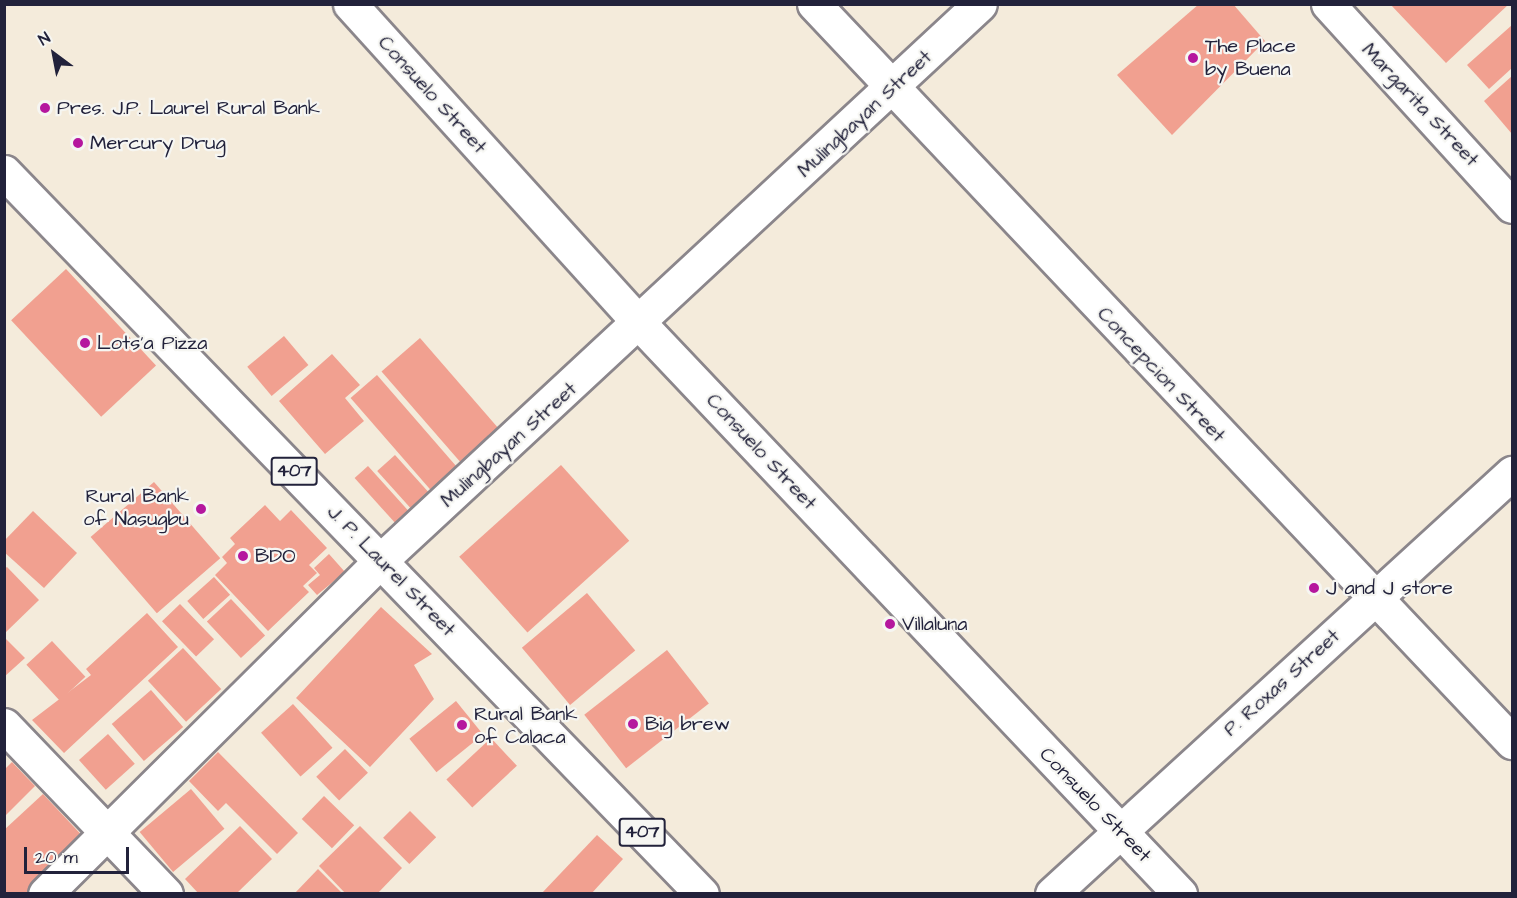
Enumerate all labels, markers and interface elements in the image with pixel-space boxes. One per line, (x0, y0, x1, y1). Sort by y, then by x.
north arrow (24, 24, 84, 84)
text: N (34, 27, 55, 51)
street label: Consuelo Street (373, 31, 491, 159)
place label: The Place by Buena (1205, 34, 1296, 81)
street label: Margarita Street (1357, 38, 1483, 172)
street label: Mulingbayan Street (793, 45, 937, 183)
marker: The Place by Buena (1186, 51, 1200, 65)
place label: Pres. J.P. Laurel Rural Bank (57, 96, 320, 120)
marker: Pres. J.P. Laurel Rural Bank (38, 101, 52, 115)
place label: Mercury Drug (90, 131, 226, 155)
marker: Mercury Drug (71, 136, 85, 150)
street label: Concepcion Street (1092, 302, 1230, 448)
place label: Lots'a Pizza (97, 331, 207, 355)
marker: Lots'a Pizza (78, 336, 92, 350)
street label: Mulingbayan Street (436, 377, 582, 513)
street label: Consuelo Street (701, 389, 821, 515)
road number: 407 (270, 456, 318, 486)
place label: Rural Bank of Nasugbu (83, 485, 189, 532)
street label: J. P. Laurel Street (322, 500, 460, 642)
marker: Rural Bank of Nasugbu (194, 502, 208, 516)
place label: BDO (255, 544, 296, 568)
marker: BDO (236, 549, 250, 563)
place label: J and J store (1326, 576, 1453, 600)
marker: J and J store (1307, 581, 1321, 595)
place label: Villaluna (902, 612, 968, 636)
marker: Villaluna (883, 617, 897, 631)
street label: P. Roxas Street (1219, 624, 1345, 742)
place label: Rural Bank of Calaca (474, 702, 577, 749)
place label: Big brew (645, 712, 730, 736)
marker: Big brew (626, 717, 640, 731)
marker: Rural Bank of Calaca (455, 718, 469, 732)
street label: Consuelo Street (1034, 743, 1156, 867)
road number: 407 (618, 817, 666, 847)
scale bar (27, 835, 132, 873)
text: 20 m (35, 845, 78, 870)

